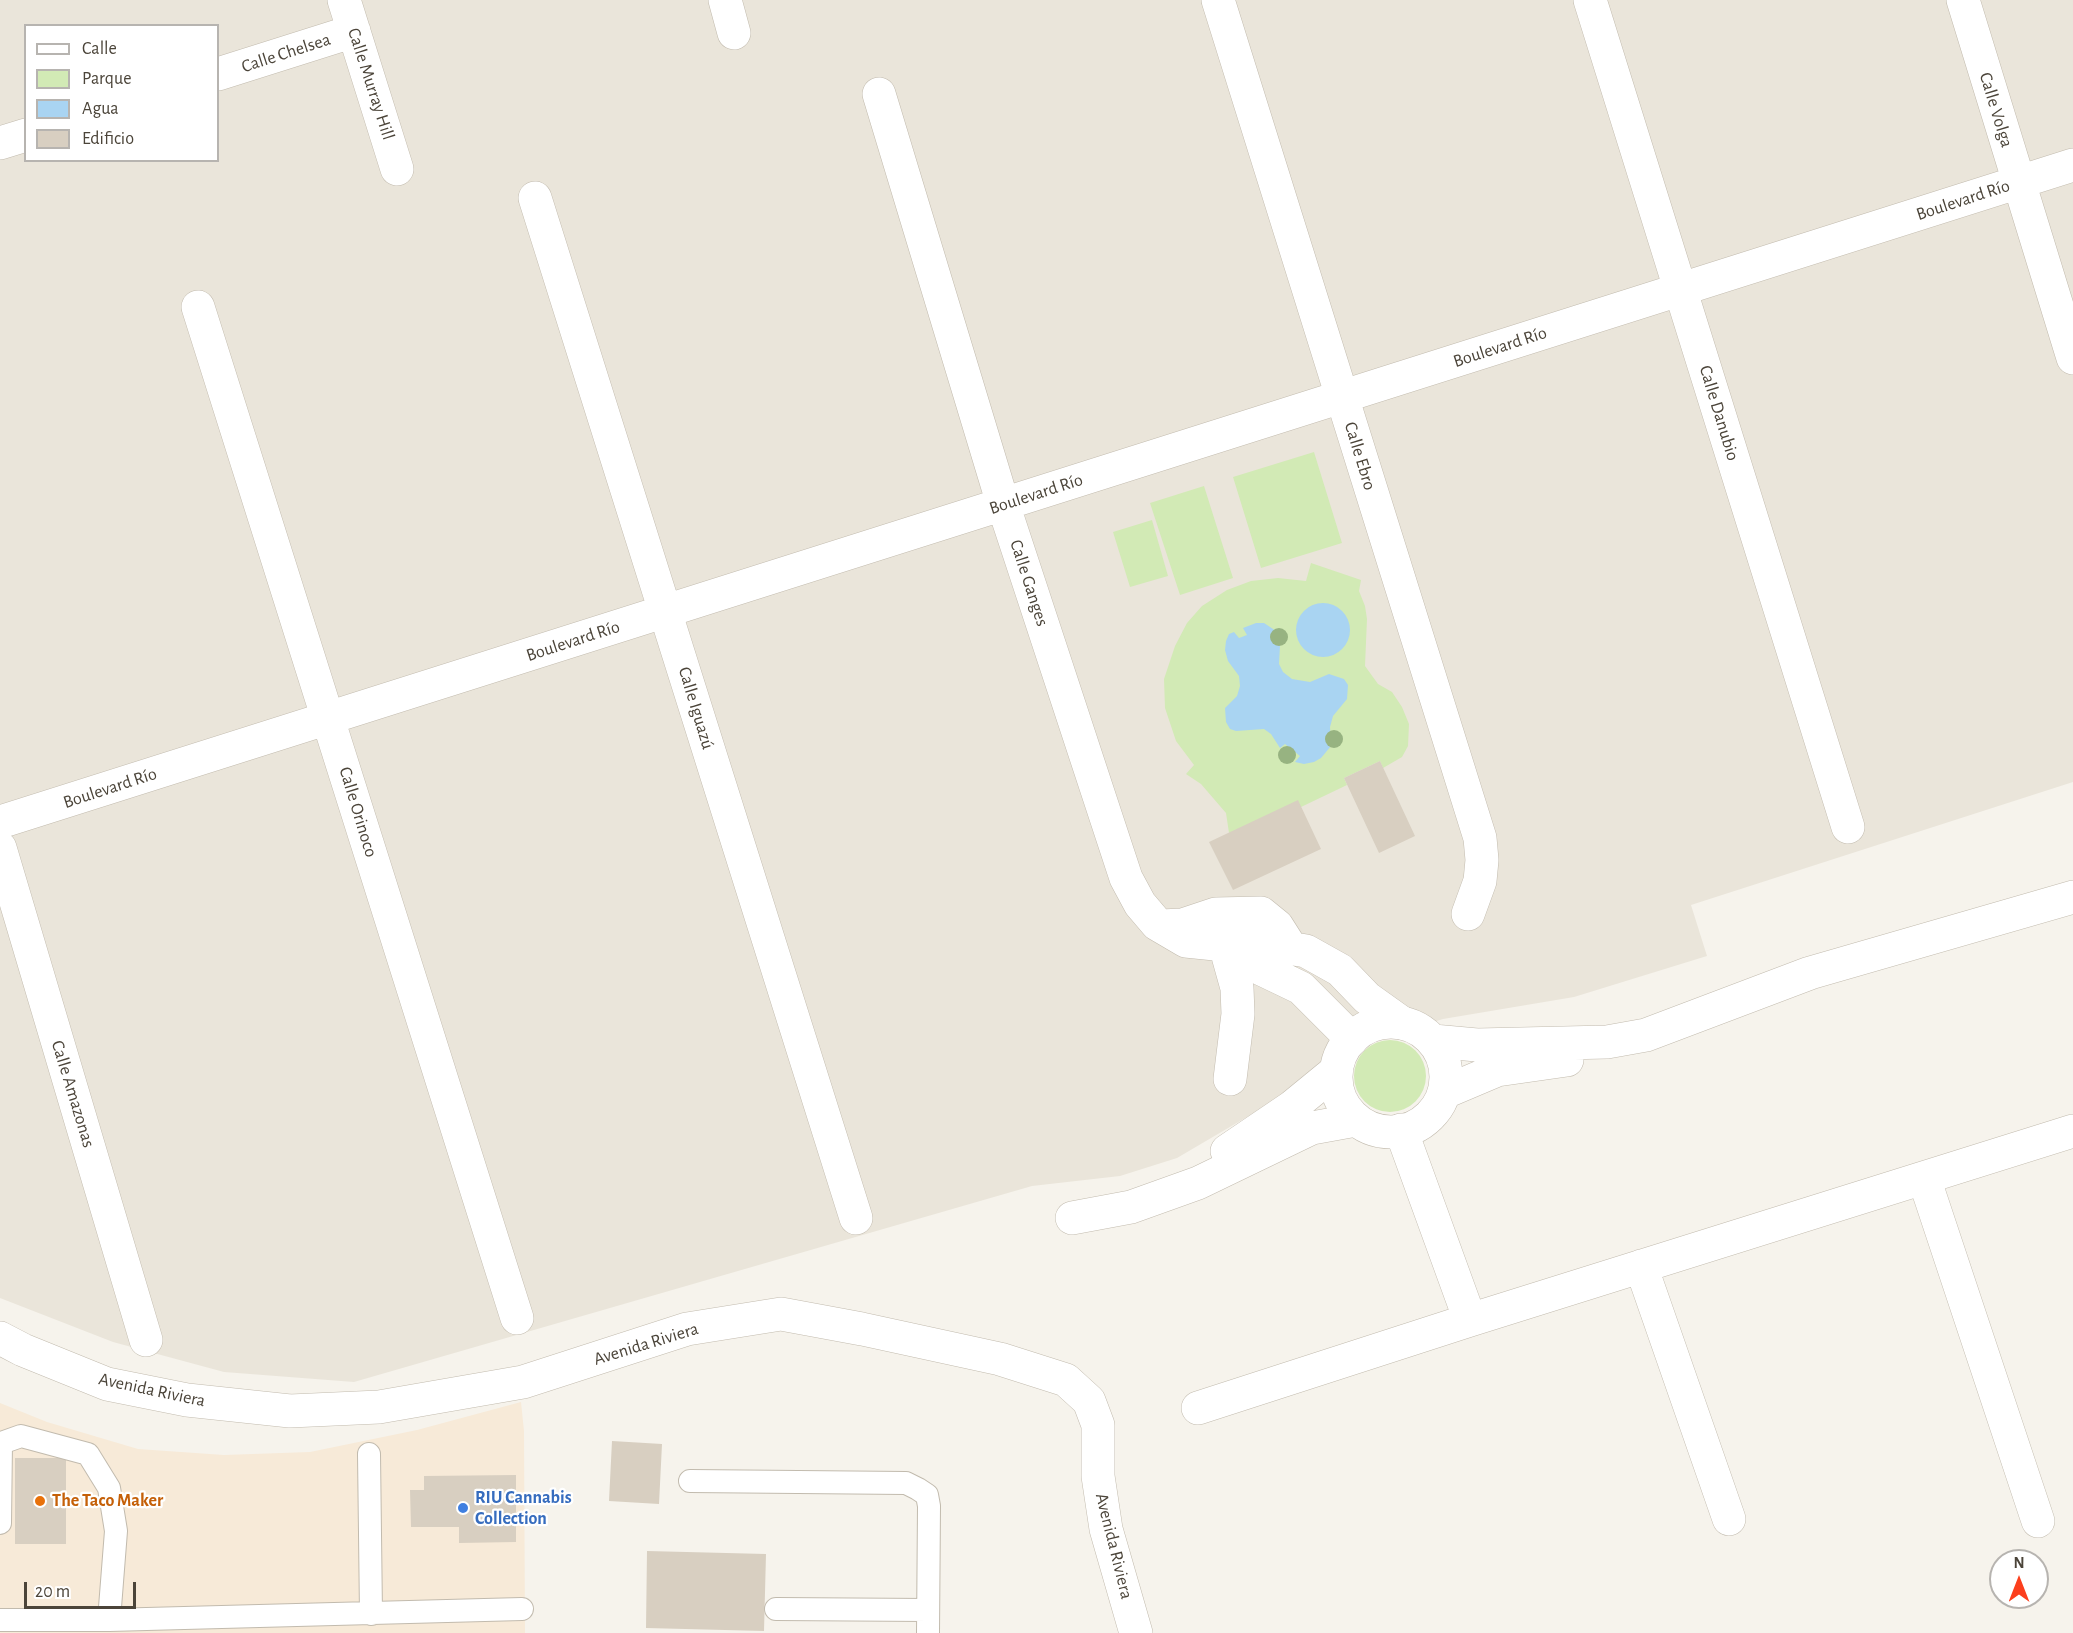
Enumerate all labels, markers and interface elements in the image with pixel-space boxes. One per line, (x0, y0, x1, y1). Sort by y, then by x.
legend (24, 24, 219, 162)
street label: Calle Murray Hill (343, 25, 399, 143)
street label: Calle Chelsea (239, 28, 333, 78)
text: Calle (82, 40, 117, 58)
text: Parque (82, 70, 131, 88)
street label: Calle Volga (1974, 70, 2018, 150)
text: Agua (82, 100, 119, 118)
text: Edificio (82, 130, 134, 148)
street label: Boulevard Río (1914, 175, 2012, 225)
street label: Boulevard Río (1451, 322, 1549, 372)
street label: Calle Danubio (1694, 363, 1744, 463)
street label: Calle Ebro (1339, 419, 1381, 493)
street label: Boulevard Río (987, 469, 1085, 519)
street label: Calle Ganges (1005, 537, 1053, 629)
street label: Boulevard Río (524, 616, 622, 666)
street label: Calle Iguazú (673, 664, 719, 752)
street label: Boulevard Río (61, 763, 159, 813)
street label: Calle Orinoco (334, 764, 382, 860)
street label: Calle Amazonas (46, 1038, 100, 1150)
street label: Avenida Riviera (591, 1318, 701, 1370)
street label: Avenida Riviera (97, 1368, 207, 1412)
place label: RIU Cannabis Collection (475, 1487, 572, 1530)
place label: The Taco Maker (52, 1490, 163, 1512)
street label: Avenida Riviera (1090, 1491, 1138, 1601)
marker: The Taco Maker (33, 1494, 47, 1508)
marker: RIU Cannabis Collection (456, 1501, 470, 1515)
north arrow (1989, 1549, 2049, 1609)
text: N (2013, 1555, 2025, 1571)
scale bar (27, 1570, 140, 1608)
text: 20 m (35, 1583, 70, 1601)

